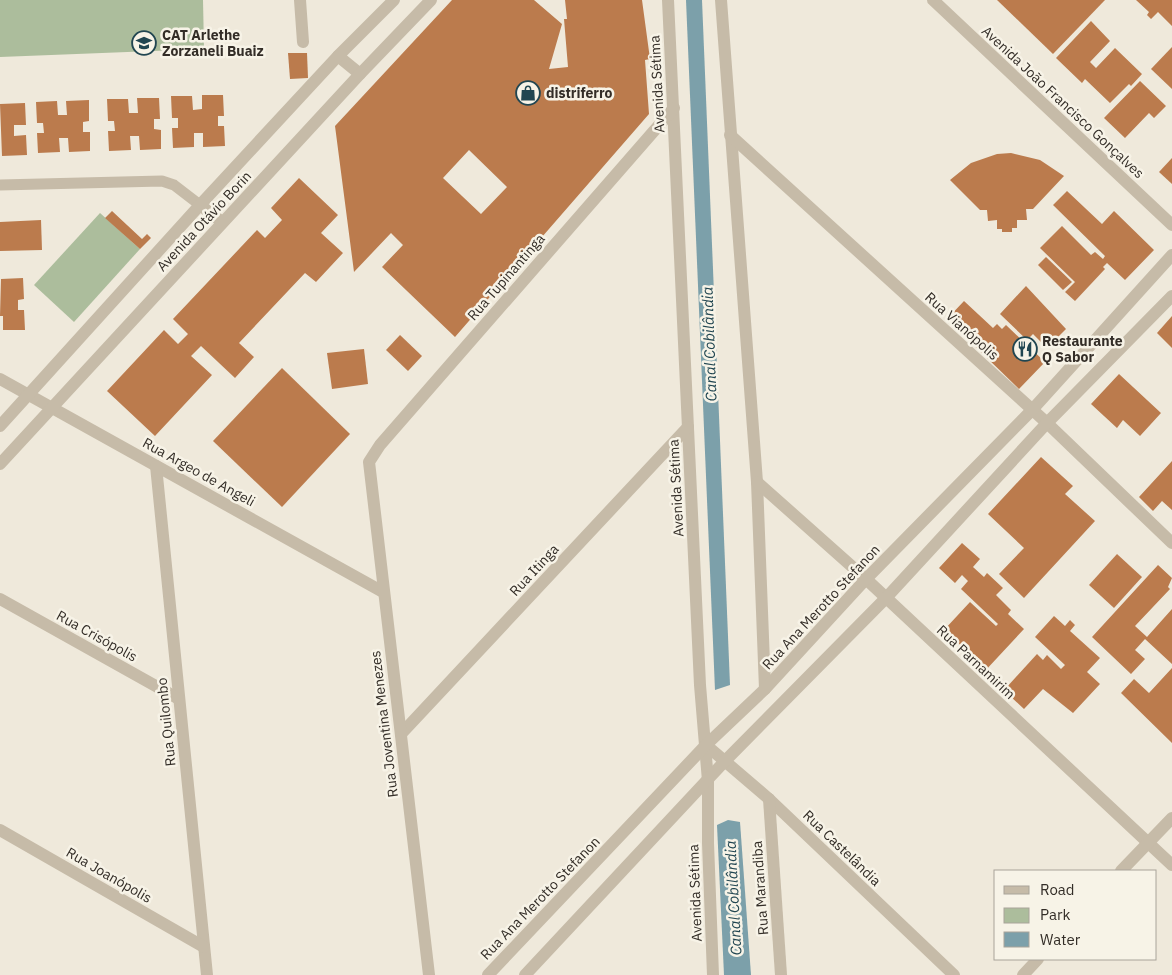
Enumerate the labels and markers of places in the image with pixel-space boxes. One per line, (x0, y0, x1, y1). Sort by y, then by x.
place label: CAT Arlethe Zorzaneli Buaiz (162, 26, 264, 60)
school or university icon: CAT Arlethe Zorzaneli Buaiz (131, 30, 157, 56)
shop icon: distriferro (515, 80, 541, 106)
place label: distriferro (546, 84, 613, 102)
place label: Restaurante Q Sabor (1042, 332, 1123, 366)
restaurant icon: Restaurante Q Sabor (1012, 336, 1038, 362)

